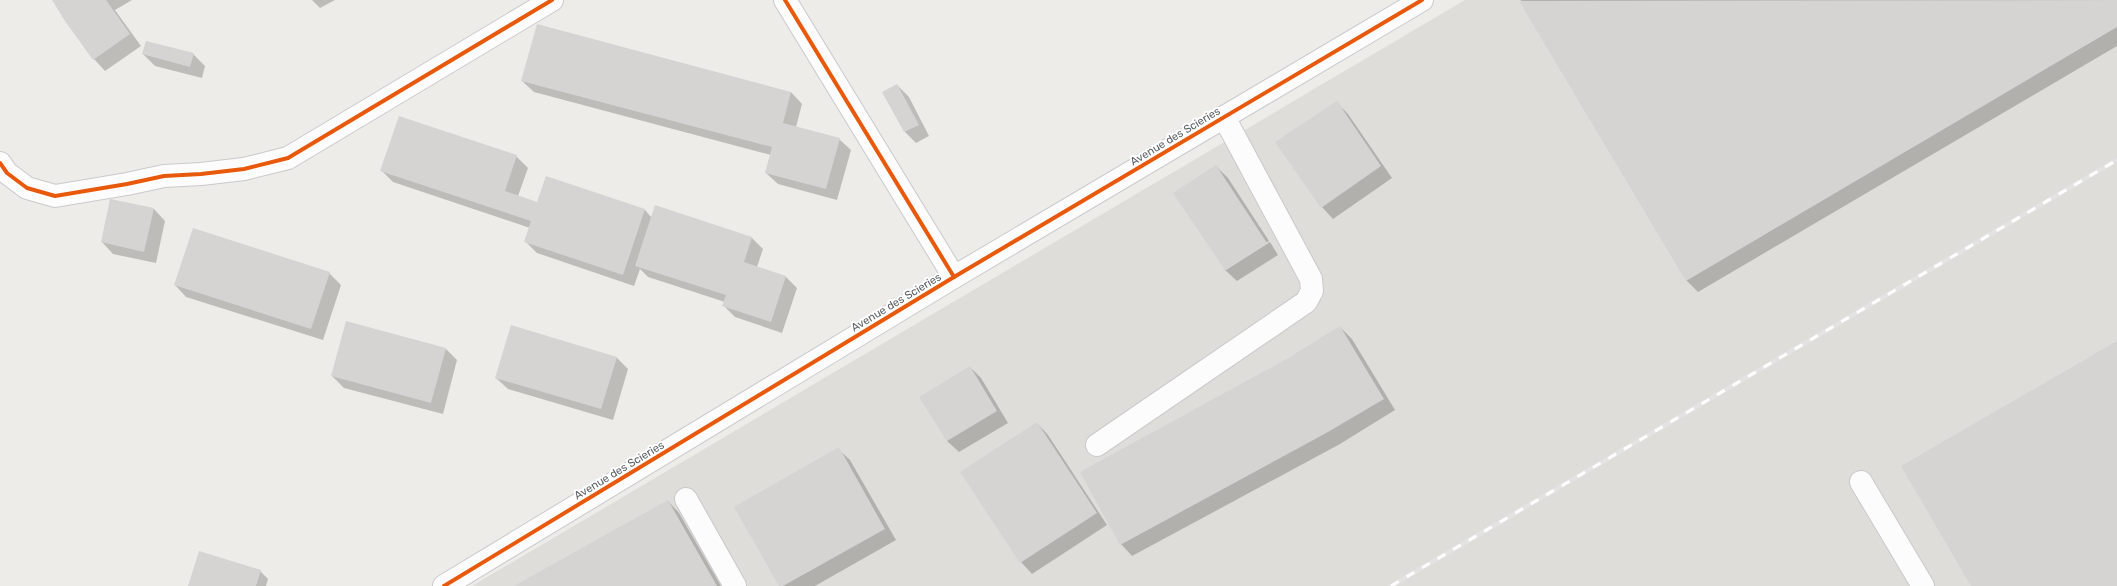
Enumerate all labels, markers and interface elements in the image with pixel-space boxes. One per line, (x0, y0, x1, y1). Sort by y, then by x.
street label: Avenue des Scieries (1128, 104, 1223, 168)
street label: Avenue des Scieries (849, 270, 944, 334)
street label: Avenue des Scieries (572, 438, 667, 502)

